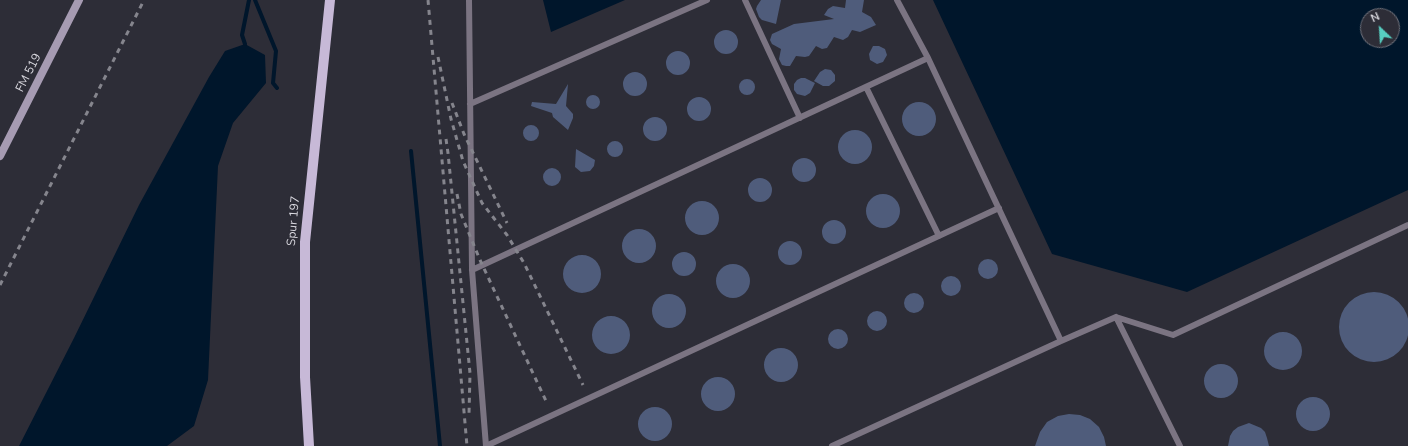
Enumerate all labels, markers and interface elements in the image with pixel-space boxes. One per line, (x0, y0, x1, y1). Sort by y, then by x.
north arrow (1360, 8, 1400, 48)
text: N (1368, 9, 1382, 26)
street label: FM 519 (13, 51, 45, 95)
street label: Spur 197 (285, 195, 303, 247)

